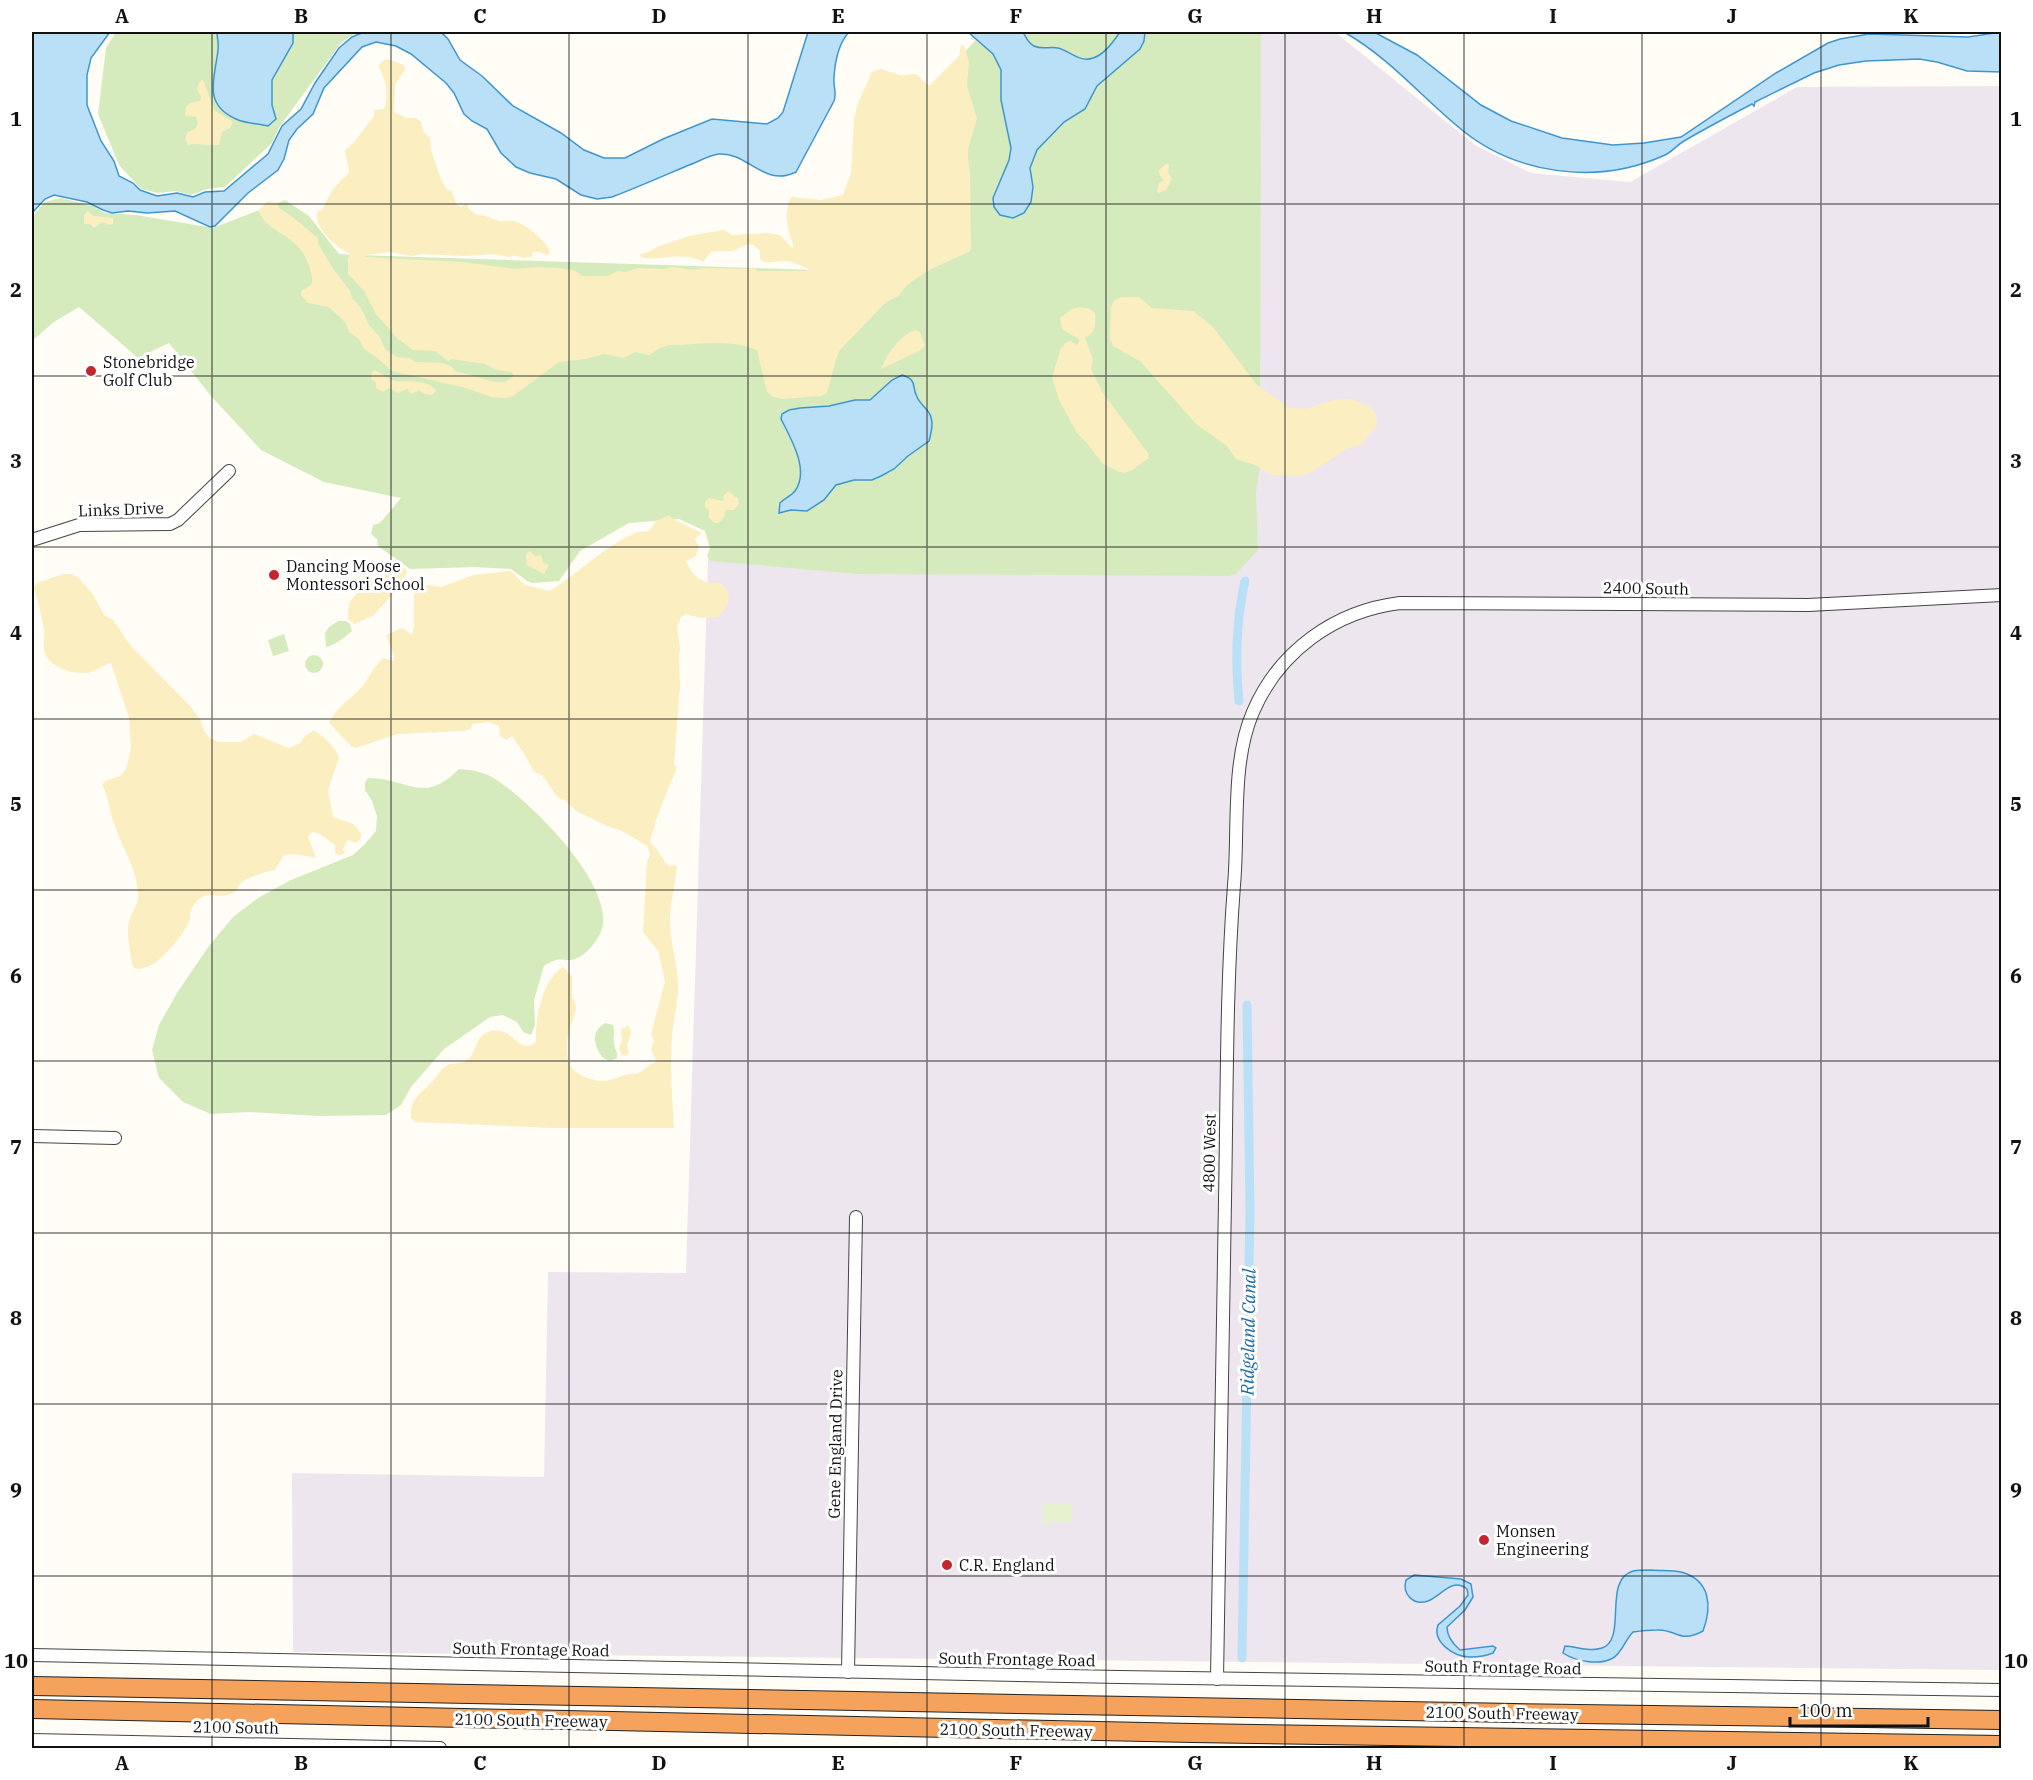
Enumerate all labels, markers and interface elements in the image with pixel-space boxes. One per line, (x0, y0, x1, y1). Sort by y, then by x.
text: A (115, 2, 129, 29)
text: B (294, 2, 308, 29)
text: C (473, 2, 487, 29)
text: D (651, 2, 667, 29)
text: E (831, 2, 845, 29)
text: F (1010, 2, 1022, 29)
text: G (1187, 2, 1203, 29)
text: H (1366, 2, 1382, 29)
text: I (1549, 2, 1557, 29)
text: J (1727, 2, 1737, 29)
text: K (1903, 2, 1919, 29)
text: 1 (10, 105, 22, 132)
text: 1 (2010, 105, 2022, 132)
text: 2 (10, 276, 22, 303)
text: 2 (2010, 276, 2022, 303)
place label: Stonebridge Golf Club (103, 352, 195, 390)
marker: Stonebridge Golf Club (84, 364, 98, 378)
text: 3 (10, 447, 22, 474)
text: 3 (2010, 447, 2022, 474)
street label: Links Drive (78, 498, 164, 520)
place label: Dancing Moose Montessori School (286, 556, 425, 594)
marker: Dancing Moose Montessori School (267, 568, 281, 582)
street label: 2400 South (1603, 577, 1689, 599)
text: 4 (10, 619, 22, 646)
text: 4 (2010, 619, 2022, 646)
text: 5 (10, 790, 22, 817)
text: 5 (2010, 790, 2022, 817)
text: 6 (10, 962, 22, 989)
text: 6 (2010, 962, 2022, 989)
street label: 4800 West (1198, 1113, 1220, 1193)
text: 7 (10, 1133, 22, 1160)
text: 7 (2010, 1133, 2022, 1160)
water label: Ridgeland Canal (1235, 1268, 1261, 1397)
text: 8 (10, 1304, 22, 1331)
text: 8 (2010, 1304, 2022, 1331)
street label: Gene England Drive (824, 1369, 846, 1519)
text: 9 (10, 1476, 22, 1503)
text: 9 (2010, 1476, 2022, 1503)
place label: Monsen Engineering (1496, 1521, 1589, 1559)
marker: Monsen Engineering (1477, 1533, 1491, 1547)
place label: C.R. England (959, 1555, 1055, 1575)
marker: C.R. England (940, 1558, 954, 1572)
street label: South Frontage Road (452, 1638, 610, 1660)
text: 10 (4, 1647, 28, 1674)
text: 10 (2004, 1647, 2028, 1674)
street label: South Frontage Road (938, 1648, 1096, 1670)
street label: South Frontage Road (1424, 1656, 1582, 1678)
scale bar (1790, 1690, 1928, 1728)
text: 100 m (1799, 1699, 1853, 1722)
street label: 2100 South Freeway (1425, 1702, 1579, 1724)
street label: 2100 South Freeway (454, 1709, 608, 1731)
street label: 2100 South (193, 1716, 279, 1738)
street label: 2100 South Freeway (939, 1719, 1093, 1741)
text: A (115, 1749, 129, 1776)
text: B (294, 1749, 308, 1776)
text: C (473, 1749, 487, 1776)
text: D (651, 1749, 667, 1776)
text: E (831, 1749, 845, 1776)
text: F (1010, 1749, 1022, 1776)
text: G (1187, 1749, 1203, 1776)
text: H (1366, 1749, 1382, 1776)
text: I (1549, 1749, 1557, 1776)
text: J (1727, 1749, 1737, 1776)
text: K (1903, 1749, 1919, 1776)

